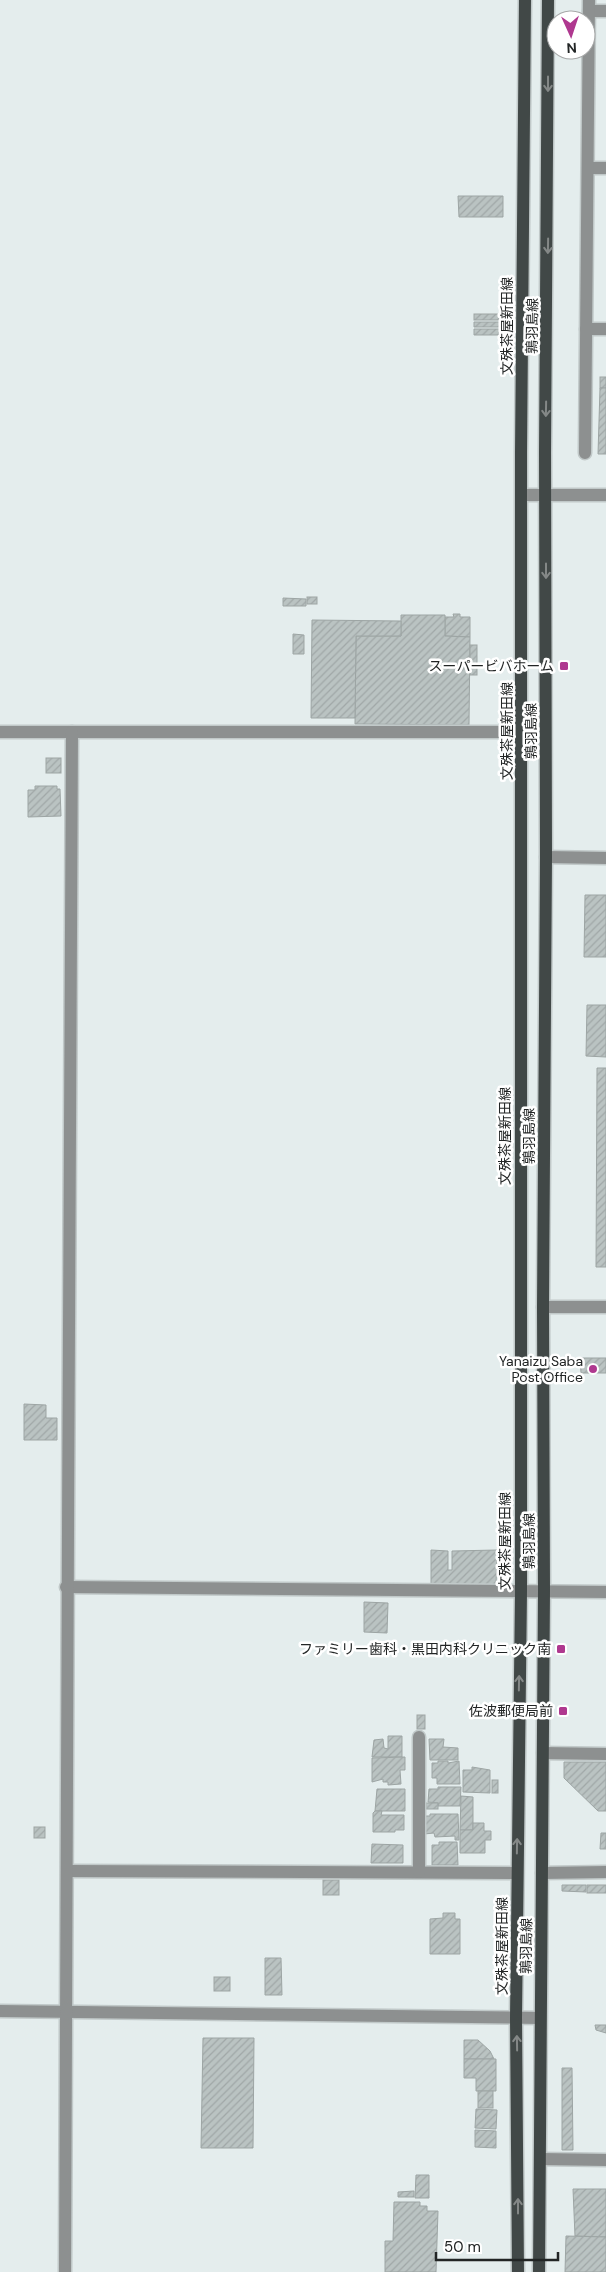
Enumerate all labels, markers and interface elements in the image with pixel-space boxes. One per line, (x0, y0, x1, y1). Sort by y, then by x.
north arrow (546, 10, 596, 60)
text: N (566, 39, 577, 57)
one-way arrow (543, 75, 553, 91)
one-way arrow (543, 238, 553, 254)
street label: 文殊茶屋新田線 (498, 277, 516, 375)
street label: 鶉羽島線 (523, 298, 541, 354)
one-way arrow (541, 400, 551, 416)
one-way arrow (541, 562, 551, 579)
place label: スーパービバホーム (429, 657, 554, 675)
marker: スーパービバホーム (558, 660, 570, 672)
street label: 文殊茶屋新田線 (498, 682, 516, 780)
street label: 鶉羽島線 (522, 703, 540, 759)
street label: 文殊茶屋新田線 (496, 1087, 514, 1185)
street label: 鶉羽島線 (520, 1108, 538, 1164)
place label: Yanaizu Saba Post Office (499, 1352, 583, 1386)
marker: Yanaizu Saba Post Office (587, 1363, 599, 1375)
street label: 文殊茶屋新田線 (496, 1492, 514, 1590)
street label: 鶉羽島線 (520, 1513, 538, 1569)
place label: ファミリー歯科・黒田内科クリニック南 (299, 1640, 551, 1658)
marker: ファミリー歯科・黒田内科クリニック南 (555, 1643, 567, 1655)
one-way arrow (515, 1676, 524, 1692)
place label: 佐波郵便局前 (469, 1702, 553, 1720)
marker: 佐波郵便局前 (557, 1705, 569, 1717)
one-way arrow (513, 1838, 522, 1854)
street label: 文殊茶屋新田線 (493, 1897, 511, 1995)
street label: 鶉羽島線 (517, 1918, 535, 1974)
one-way arrow (512, 2036, 521, 2052)
one-way arrow (513, 2198, 523, 2214)
scale bar (436, 2230, 558, 2262)
text: 50 m (444, 2237, 481, 2257)

